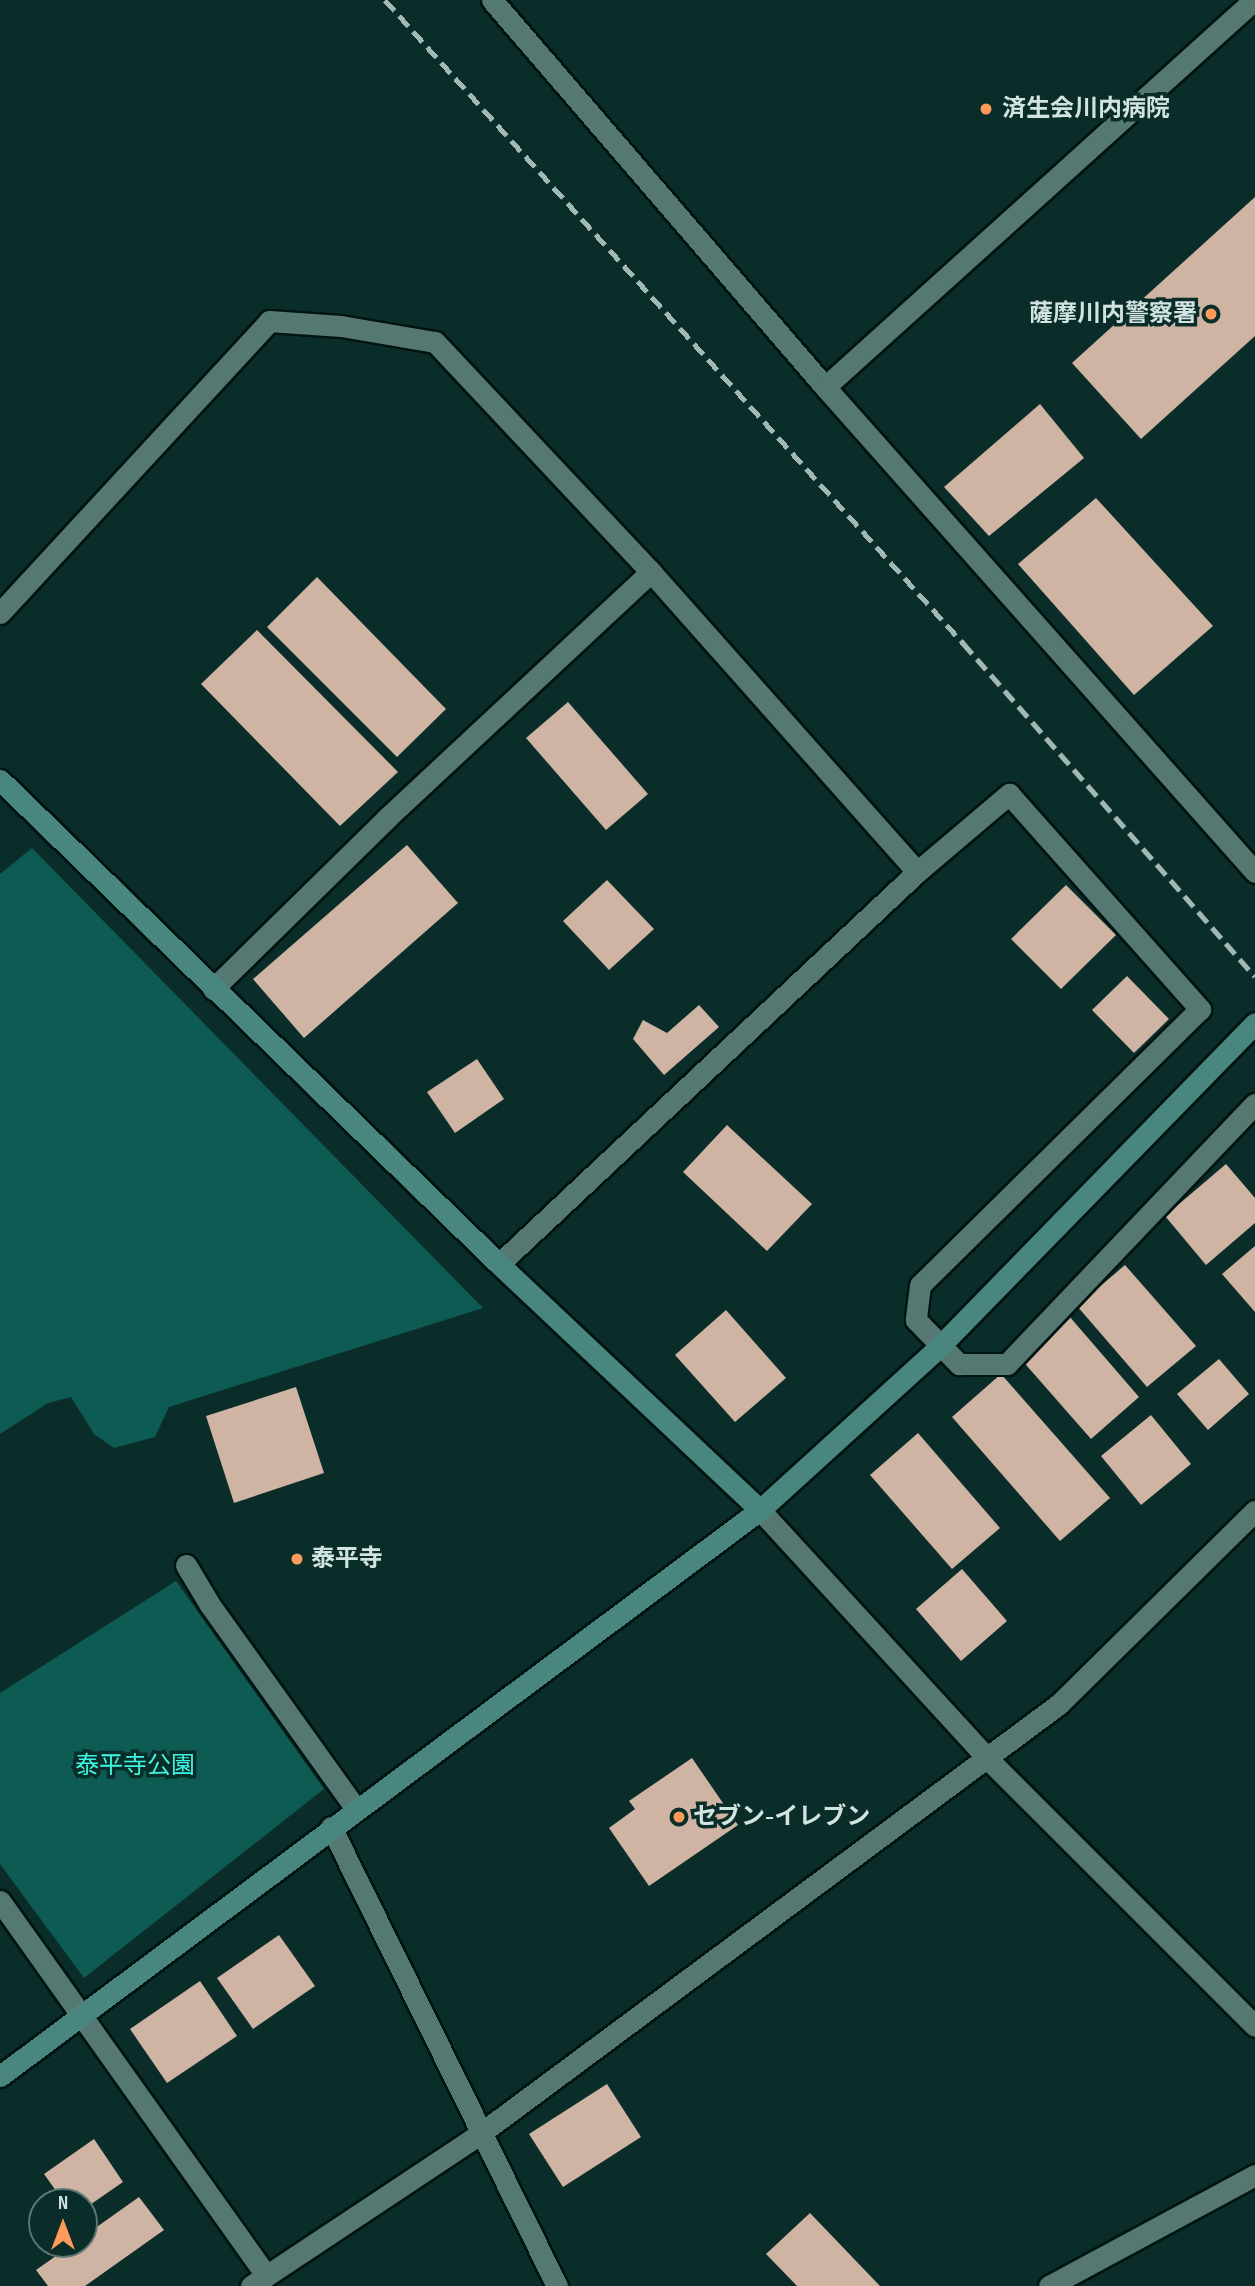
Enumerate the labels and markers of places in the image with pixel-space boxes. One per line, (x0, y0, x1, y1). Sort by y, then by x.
place label: 済生会川内病院 (1002, 95, 1170, 123)
marker: 済生会川内病院 (976, 99, 996, 119)
place label: 薩摩川内警察署 (1029, 300, 1197, 328)
marker: 薩摩川内警察署 (1203, 306, 1219, 322)
place label: 泰平寺 (311, 1545, 383, 1573)
marker: 泰平寺 (289, 1551, 305, 1567)
place label: セブン-イレブン (693, 1803, 870, 1831)
marker: セブン-イレブン (671, 1809, 687, 1825)

